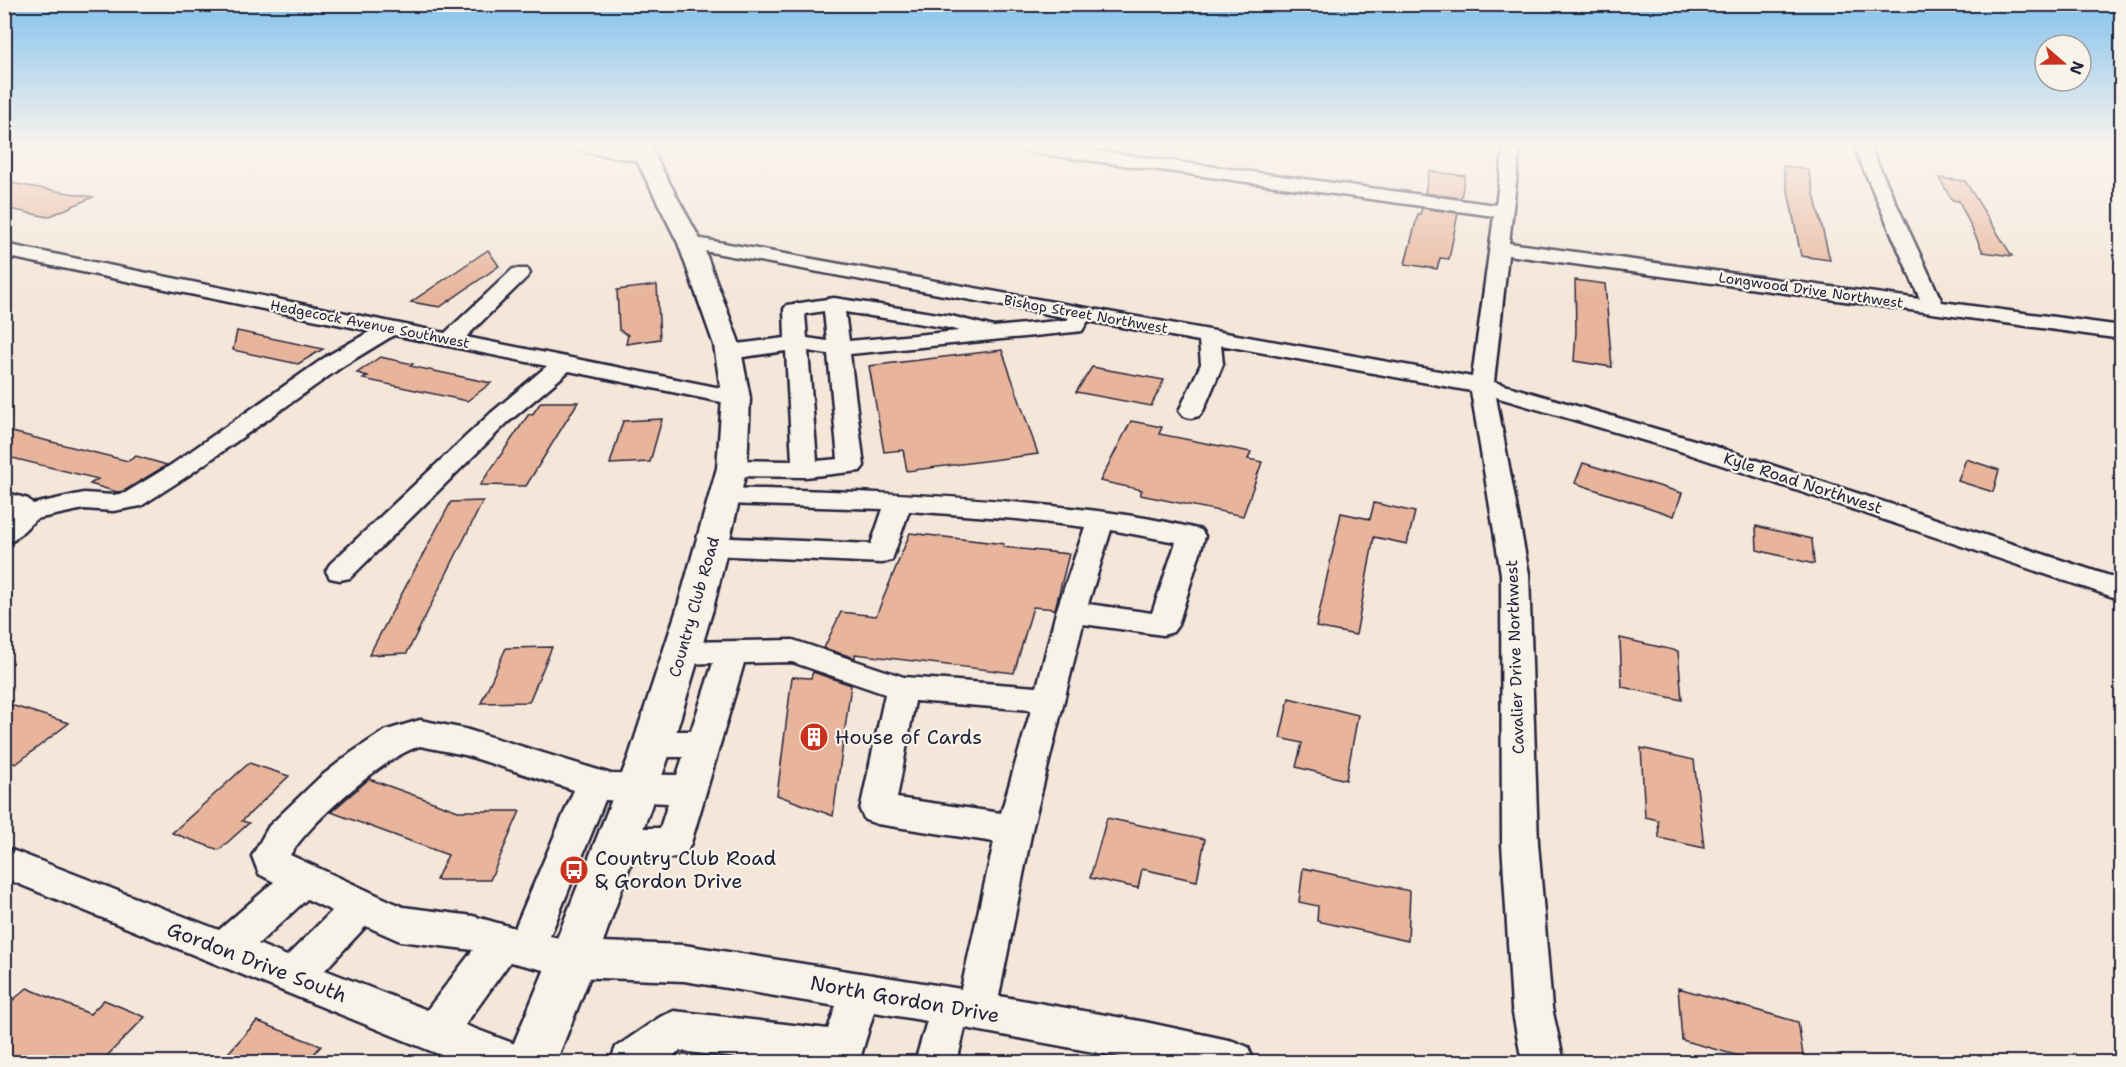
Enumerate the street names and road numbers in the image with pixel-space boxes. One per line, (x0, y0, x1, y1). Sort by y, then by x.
street label: Longwood Drive Northwest (1718, 268, 1904, 312)
street label: Bishop Street Northwest (1003, 291, 1169, 337)
street label: Hedgecock Avenue Southwest (269, 296, 471, 352)
street label: Kyle Road Northwest (1721, 447, 1885, 519)
street label: Country Club Road (664, 534, 724, 680)
street label: Cavalier Drive Northwest (1501, 559, 1529, 755)
street label: Gordon Drive South (163, 916, 351, 1008)
street label: North Gordon Drive (808, 970, 1002, 1028)

